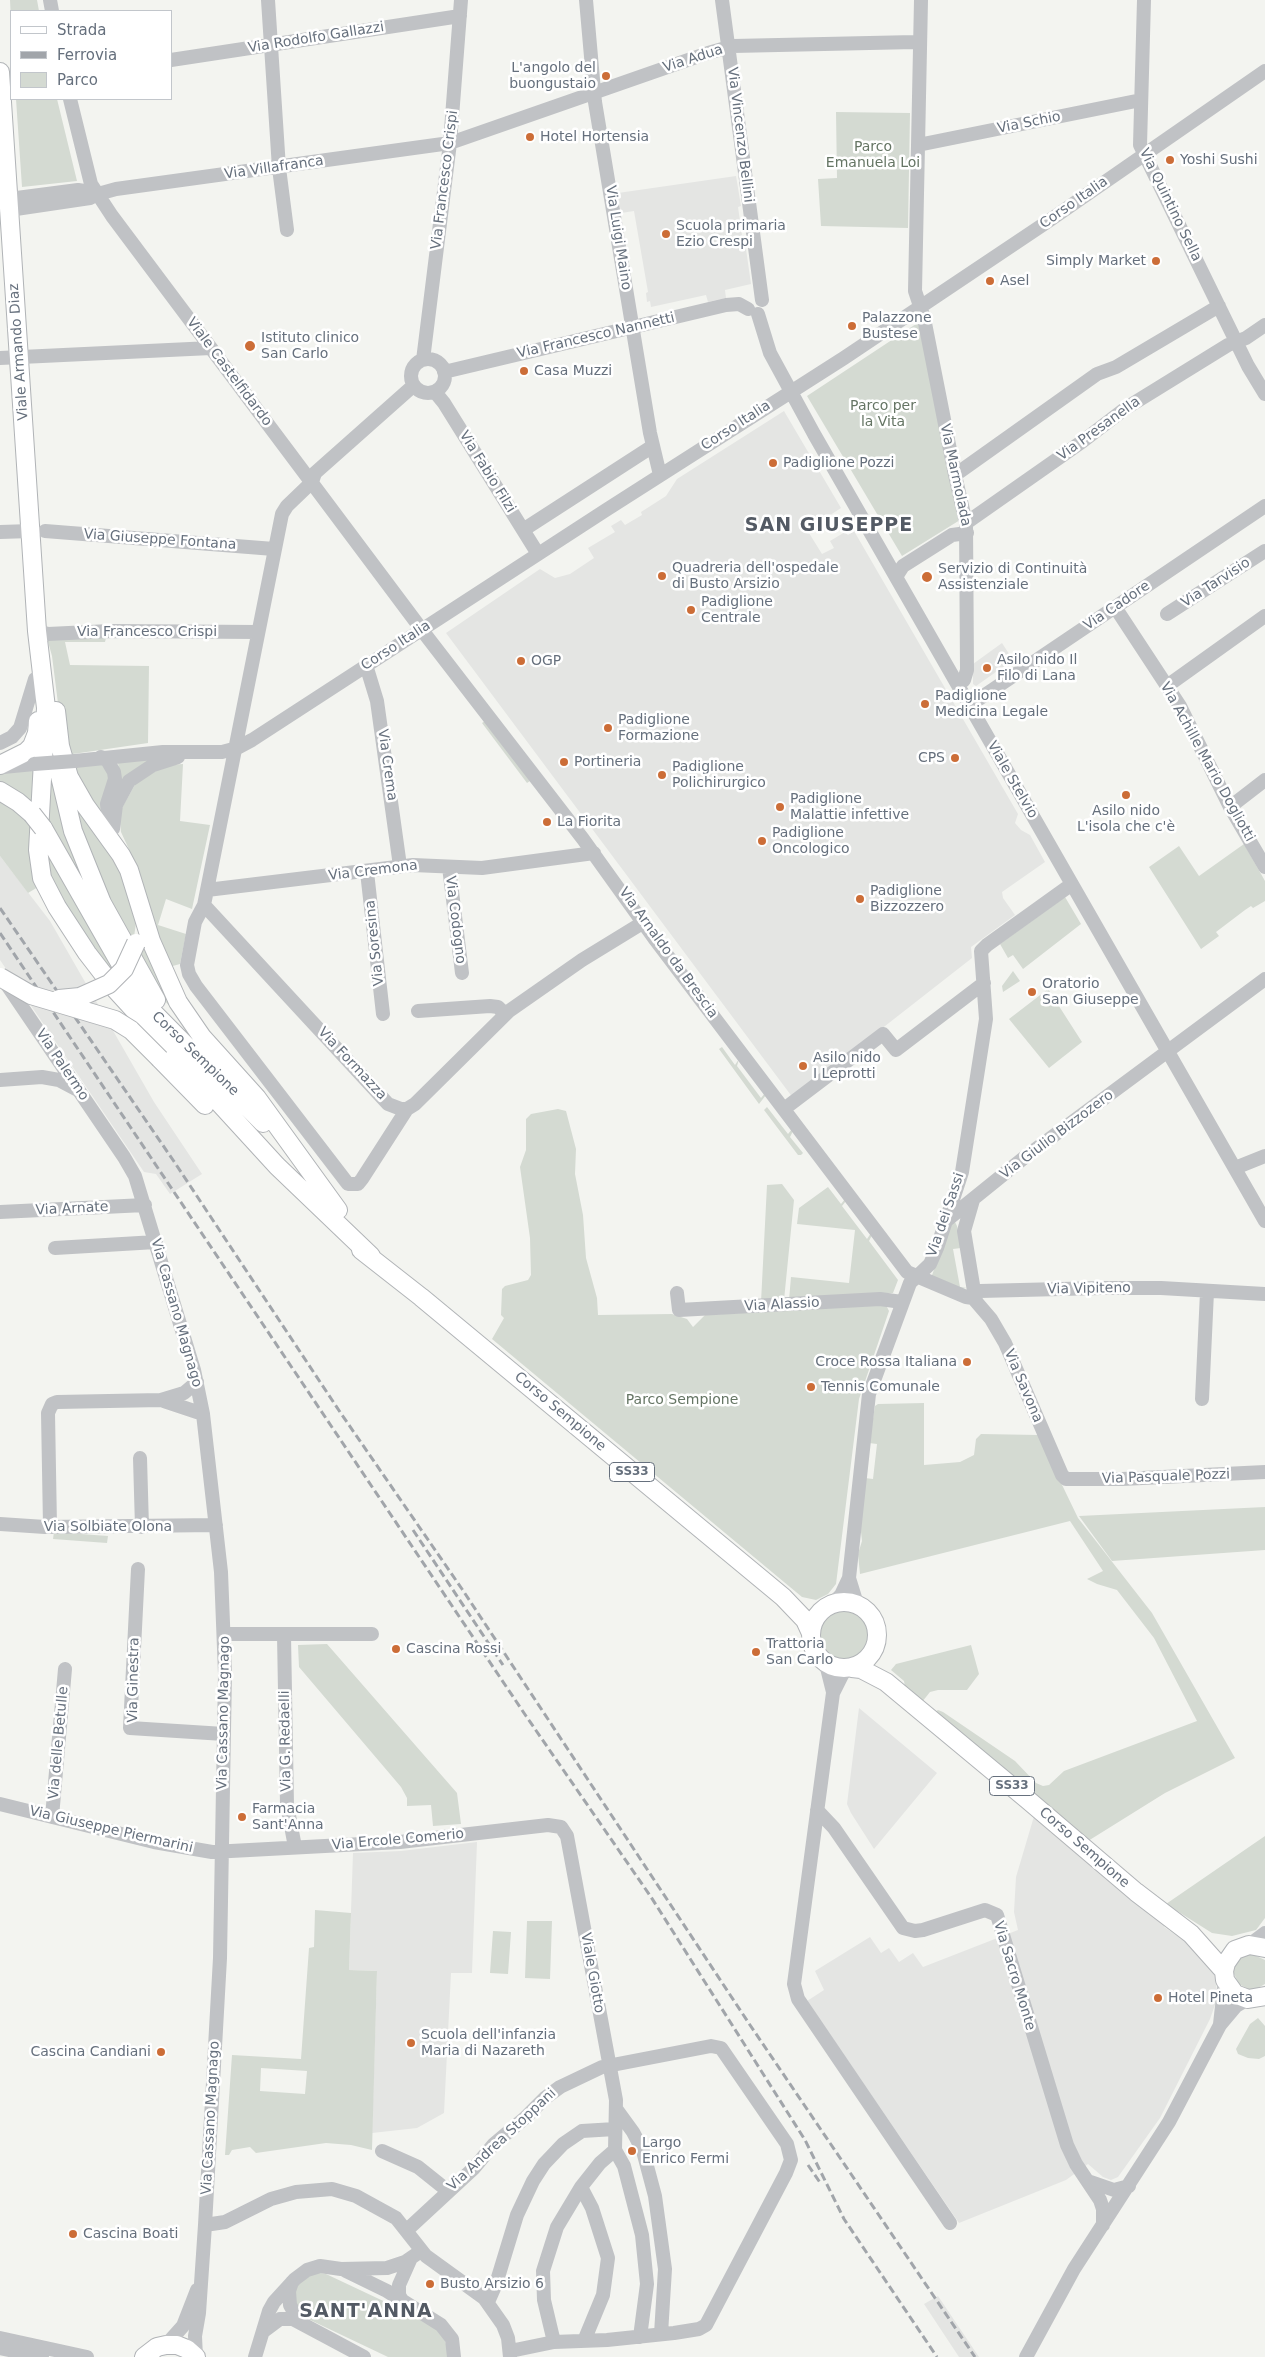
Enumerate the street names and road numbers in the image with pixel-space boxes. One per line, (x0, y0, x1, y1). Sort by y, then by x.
street label: Via Rodolfo Gallazzi (247, 19, 385, 57)
street label: Via Adua (661, 41, 725, 77)
street label: Via Vincenzo Bellini (723, 66, 757, 204)
street label: Via Francesco Crispi (428, 109, 462, 251)
street label: Via Schio (996, 109, 1062, 137)
street label: Via Quintino Sella (1135, 146, 1205, 264)
street label: Via Villafranca (223, 153, 325, 183)
street label: Corso Italia (1037, 173, 1111, 233)
street label: Via Luigi Maino (601, 184, 635, 292)
street label: Viale Armando Diaz (6, 283, 32, 421)
street label: Via Francesco Nannetti (516, 310, 676, 362)
street label: Viale Castelfidardo (183, 314, 275, 430)
street label: Via Presanella (1054, 393, 1144, 465)
street label: Corso Italia (698, 397, 774, 455)
street label: Via Marmolada (936, 422, 974, 528)
street label: Via Fabio Filzi (455, 428, 519, 516)
street label: Via Giuseppe Fontana (83, 526, 237, 554)
street label: Via Tarvisio (1178, 555, 1254, 611)
street label: Via Cadore (1081, 578, 1153, 634)
street label: Corso Italia (358, 617, 434, 675)
street label: Via Francesco Crispi (77, 624, 217, 640)
street label: Via Achille Mario Dogliotti (1156, 679, 1258, 845)
street label: Via Crema (374, 728, 400, 802)
street label: Viale Stelvio (983, 738, 1041, 822)
street label: Via Cremona (327, 857, 419, 885)
street label: Via Codogno (441, 875, 469, 965)
street label: Via Arnaldo da Brescia (615, 884, 721, 1022)
street label: Via Soresina (362, 899, 388, 987)
street label: Corso Sempione (148, 1008, 242, 1100)
street label: Via Formazza (314, 1024, 390, 1104)
street label: Via Palermo (32, 1026, 92, 1104)
street label: Via Giulio Bizzozero (997, 1087, 1117, 1183)
street label: Via dei Sassi (924, 1171, 968, 1259)
street label: Via Arnate (35, 1199, 109, 1219)
street label: Via Cassano Magnago (147, 1237, 205, 1389)
street label: Via Vipiteno (1047, 1280, 1131, 1298)
street label: Via Alassio (744, 1295, 820, 1315)
street label: Via Savona (1000, 1347, 1046, 1425)
street label: Corso Sempione (511, 1369, 609, 1455)
road number: SS33 (610, 1462, 654, 1481)
street label: Via Pasquale Pozzi (1102, 1466, 1230, 1488)
street label: Via Solbiate Olona (44, 1519, 172, 1535)
street label: Via Cassano Magnago (214, 1636, 234, 1790)
street label: Via Ginestra (125, 1637, 143, 1723)
street label: Via delle Betulle (46, 1686, 72, 1800)
street label: Via G. Redaelli (277, 1690, 295, 1792)
road number: SS33 (990, 1776, 1034, 1795)
street label: Via Giuseppe Piermarini (28, 1803, 194, 1857)
street label: Corso Sempione (1035, 1804, 1133, 1892)
street label: Via Ercole Comerio (331, 1826, 465, 1854)
street label: Via Sacro Monte (989, 1919, 1039, 2033)
street label: Viale Giotto (577, 1931, 607, 2015)
street label: Via Cassano Magnago (199, 2041, 223, 2195)
street label: Via Andrea Stoppani (444, 2085, 560, 2195)

